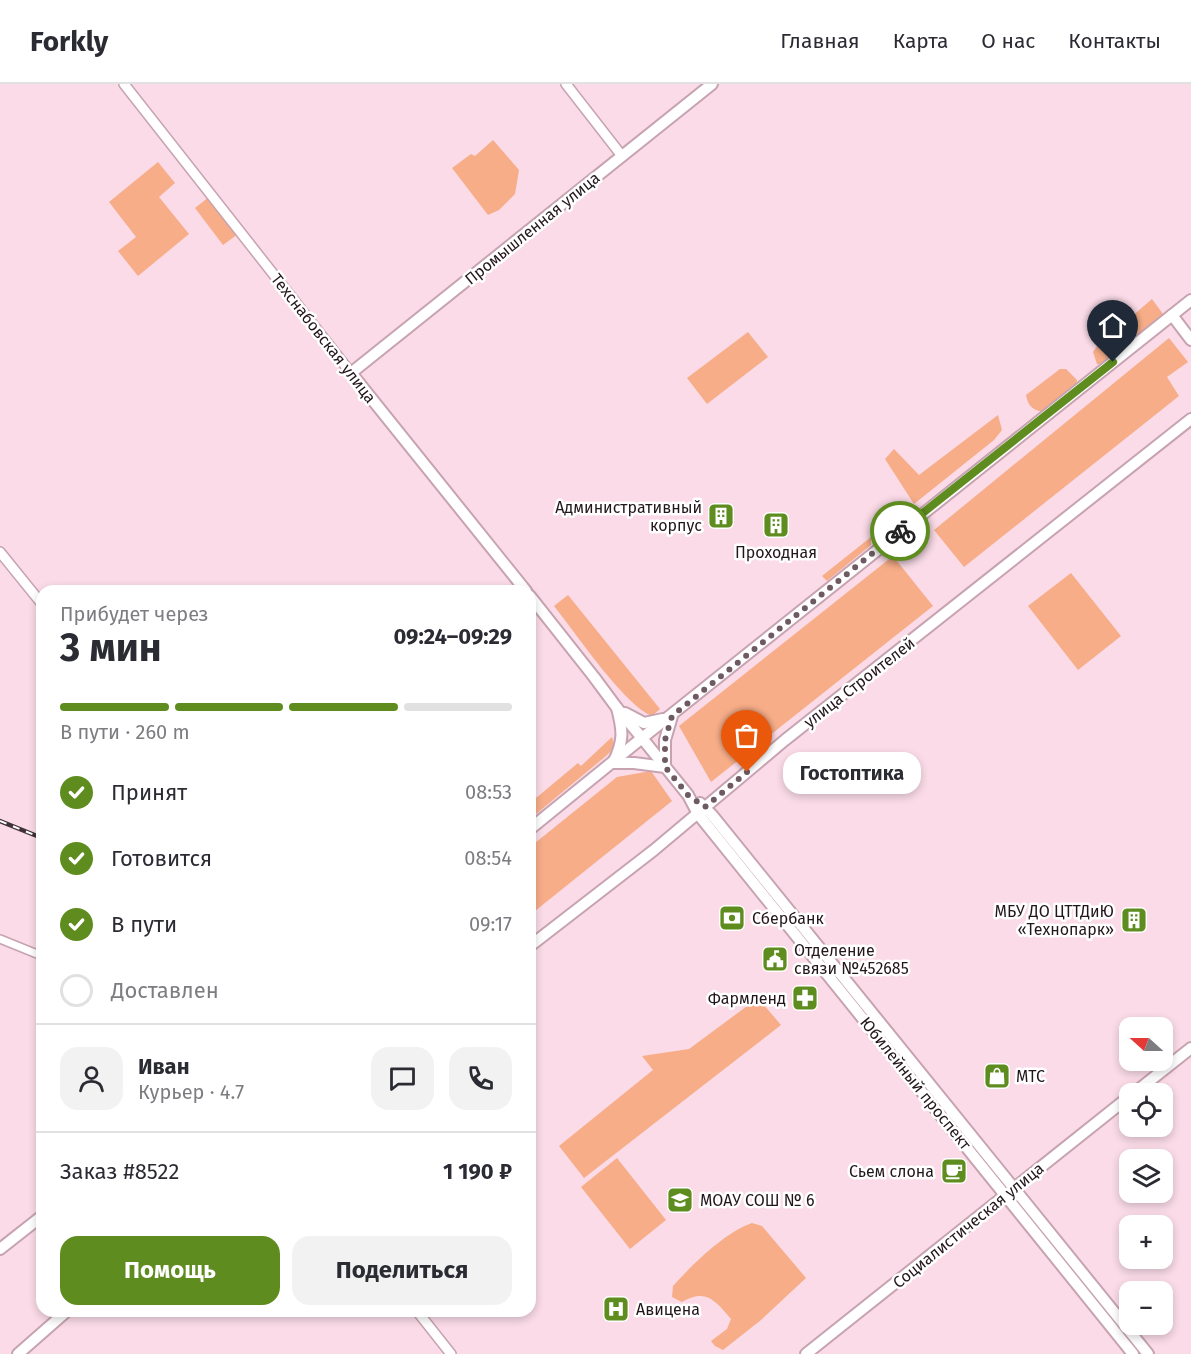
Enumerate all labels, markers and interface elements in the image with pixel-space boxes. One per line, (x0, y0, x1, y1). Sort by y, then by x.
text: Forkly (30, 25, 108, 58)
text: Главная (780, 28, 860, 54)
text: Карта (893, 28, 948, 54)
text: О нас (981, 28, 1035, 54)
text: Контакты (1068, 28, 1161, 54)
street label: Промышленная улица (461, 168, 604, 289)
street label: Техснабовская улица (267, 270, 380, 407)
pin (1087, 300, 1138, 362)
icon: home (1096, 309, 1129, 342)
place label: Административный корпус (555, 498, 702, 535)
building icon: Административный корпус (706, 501, 736, 531)
courier (870, 501, 930, 561)
building icon: Проходная (761, 510, 791, 540)
icon: bike (884, 515, 917, 548)
place label: Проходная (735, 543, 817, 562)
text: Прибудет через (60, 602, 209, 626)
text: 09:24–09:29 (393, 623, 512, 650)
text: 3 мин (60, 625, 162, 671)
street label: улица Строителей (800, 633, 919, 732)
pin (721, 710, 772, 772)
icon: bag (730, 719, 763, 752)
text: В пути · 260 m (60, 720, 190, 744)
callout: Гостоптика (783, 751, 921, 793)
text: Гостоптика (800, 761, 904, 785)
icon: check (60, 776, 93, 809)
text: Принят (111, 779, 187, 806)
text: 08:53 (465, 780, 512, 804)
icon: check (60, 842, 93, 875)
text: Готовится (111, 845, 212, 872)
text: 08:54 (464, 846, 512, 870)
place label: МБУ ДО ЦТТДиЮ «Технопарк» (995, 902, 1114, 939)
bank icon: Сбербанк (717, 903, 747, 933)
building icon: МБУ ДО ЦТТДиЮ «Технопарк» (1119, 905, 1149, 935)
icon: check (60, 908, 93, 941)
place label: Сбербанк (752, 909, 824, 928)
text: В пути (111, 911, 177, 938)
text: 09:17 (469, 912, 512, 936)
place label: Отделение связи №452685 (794, 941, 909, 978)
public building icon: Отделение связи №452685 (760, 944, 790, 974)
text: Доставлен (111, 977, 219, 1004)
pharmacy icon: Фармленд (790, 983, 820, 1013)
place label: Фармленд (708, 989, 786, 1008)
street label: Юбилейный проспект (856, 1013, 976, 1154)
north arrow (1119, 1017, 1173, 1071)
map controls (1119, 1017, 1173, 1335)
button: person (60, 1047, 123, 1110)
button: chat (371, 1047, 434, 1110)
button: phone (449, 1047, 512, 1110)
text: Иван (138, 1053, 190, 1080)
shop icon: МТС (982, 1061, 1012, 1091)
place label: МТС (1016, 1067, 1045, 1086)
text: Курьер · 4.7 (138, 1080, 244, 1104)
button: locate (1119, 1083, 1173, 1137)
button: layers (1119, 1149, 1173, 1203)
cafe icon: Сьем слона (939, 1156, 969, 1186)
text: Заказ #8522 (60, 1158, 179, 1185)
text: 1 190 ₽ (443, 1158, 512, 1185)
street label: Социалистическая улица (889, 1159, 1048, 1292)
place label: Сьем слона (849, 1162, 934, 1181)
school or university icon: МОАУ СОШ № 6 (665, 1185, 695, 1215)
place label: МОАУ СОШ № 6 (700, 1191, 815, 1210)
button: + (1119, 1215, 1173, 1269)
button: Помощь (60, 1236, 280, 1305)
button: Поделиться (292, 1236, 512, 1305)
button: − (1119, 1281, 1173, 1335)
hospital icon: Авицена (601, 1294, 631, 1324)
place label: Авицена (636, 1300, 700, 1319)

